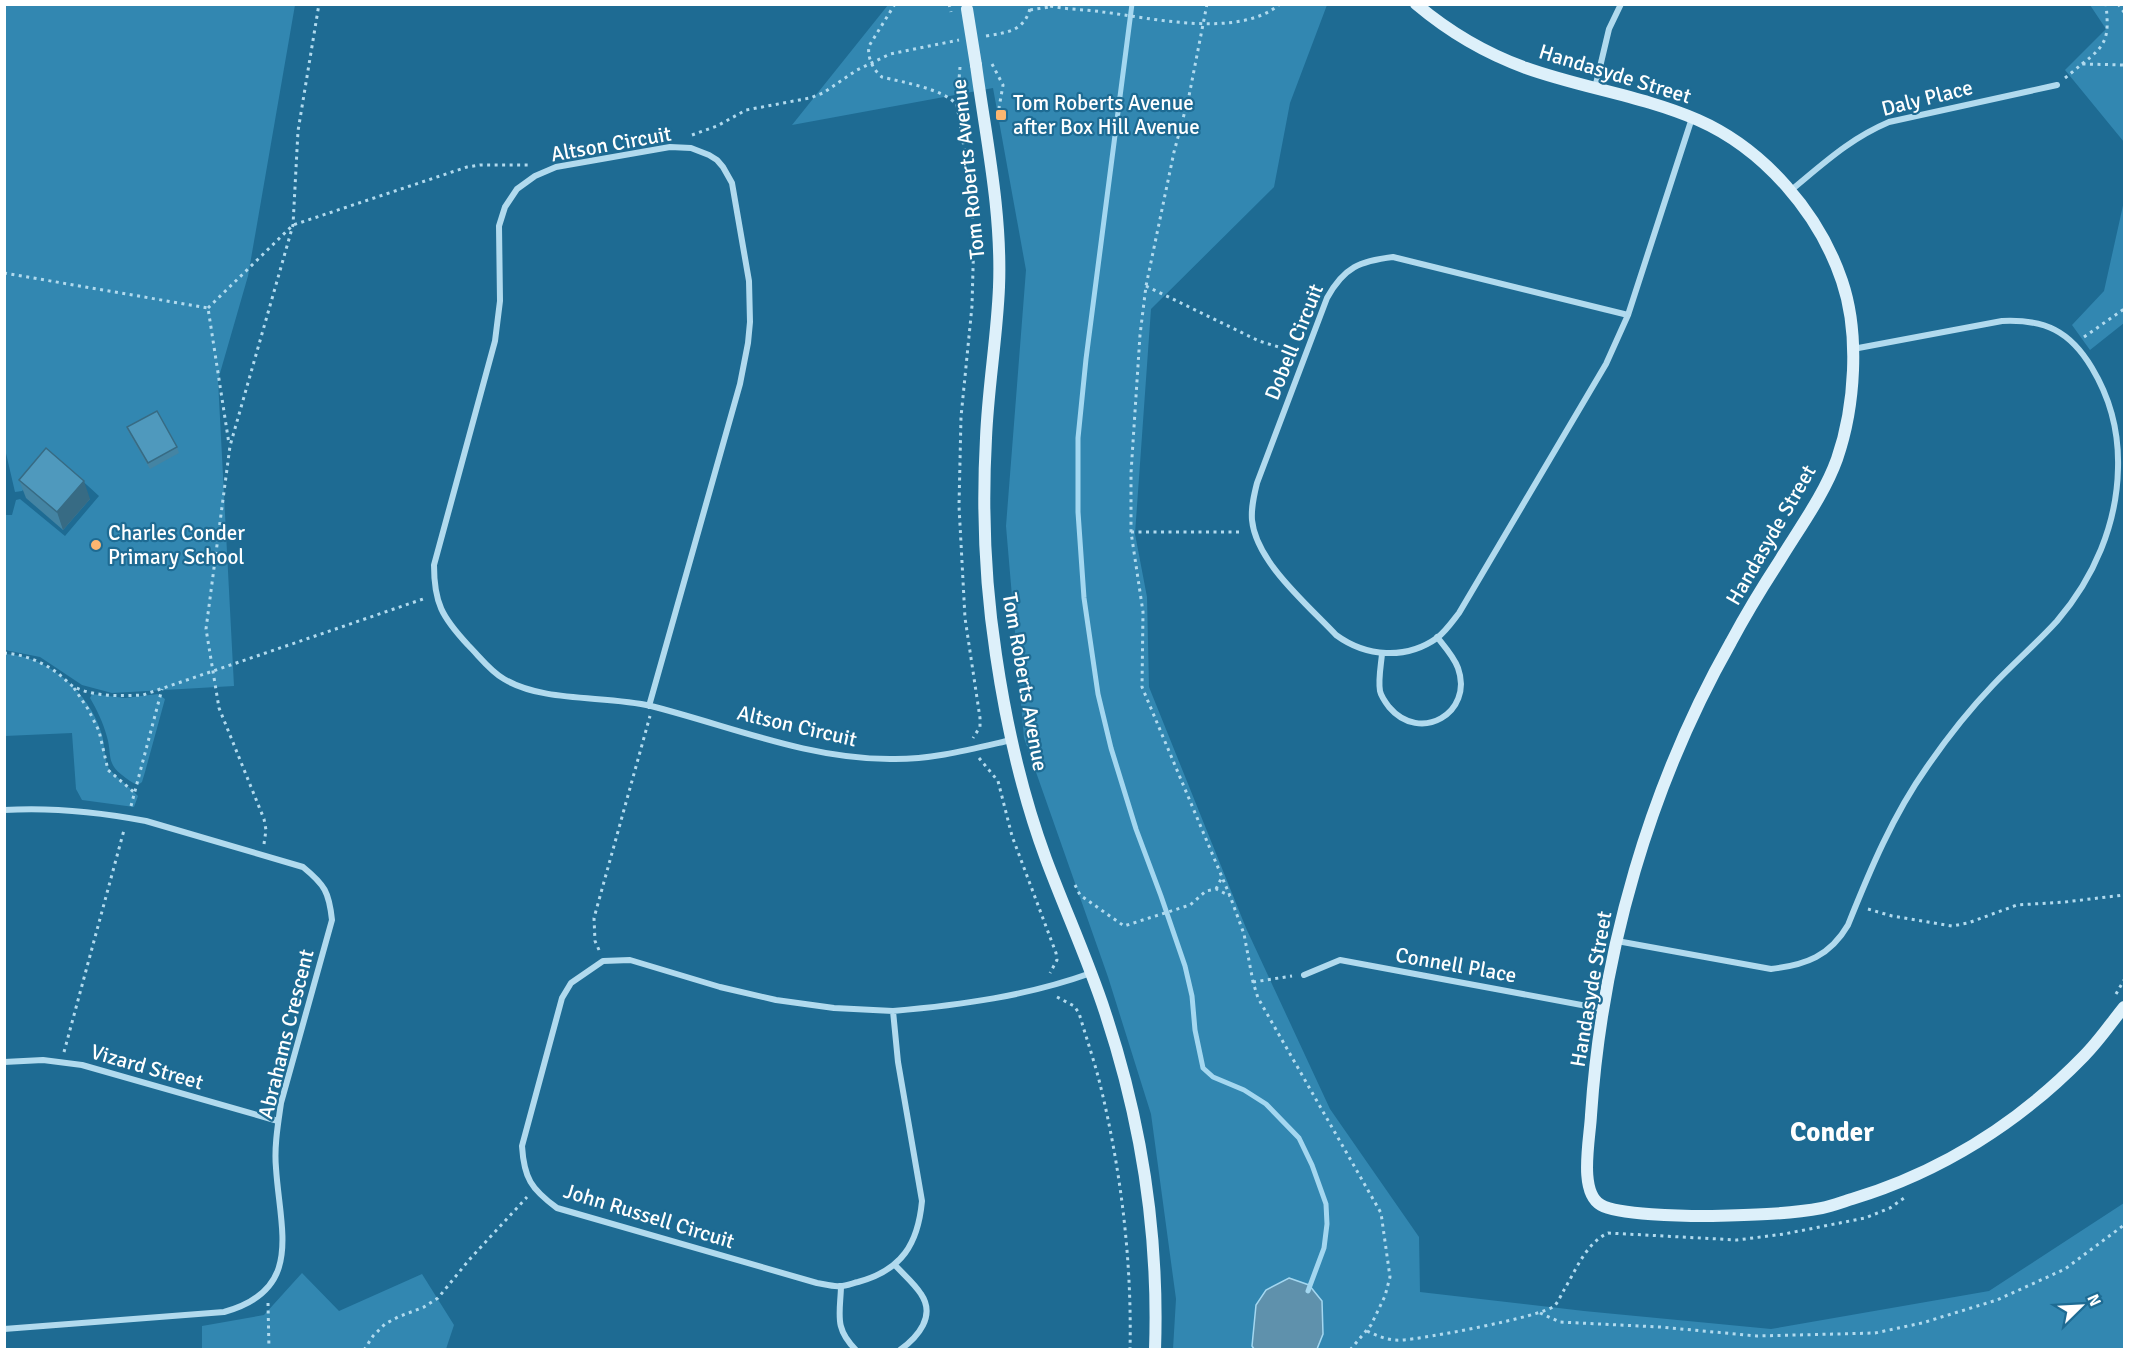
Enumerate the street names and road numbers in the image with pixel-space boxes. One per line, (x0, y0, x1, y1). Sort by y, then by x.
street label: Handasyde Street (1536, 38, 1694, 110)
street label: Daly Place (1879, 74, 1975, 122)
street label: Tom Roberts Avenue (946, 78, 990, 260)
street label: Altson Circuit (549, 121, 673, 167)
street label: Dobell Circuit (1259, 280, 1329, 404)
street label: Handasyde Street (1720, 460, 1822, 610)
street label: Tom Roberts Avenue (997, 591, 1053, 773)
street label: Altson Circuit (735, 700, 859, 752)
street label: Handasyde Street (1564, 909, 1618, 1069)
street label: Connell Place (1393, 942, 1519, 988)
street label: Abrahams Crescent (252, 947, 320, 1121)
street label: Vizard Street (88, 1039, 206, 1095)
street label: John Russell Circuit (561, 1178, 737, 1254)

